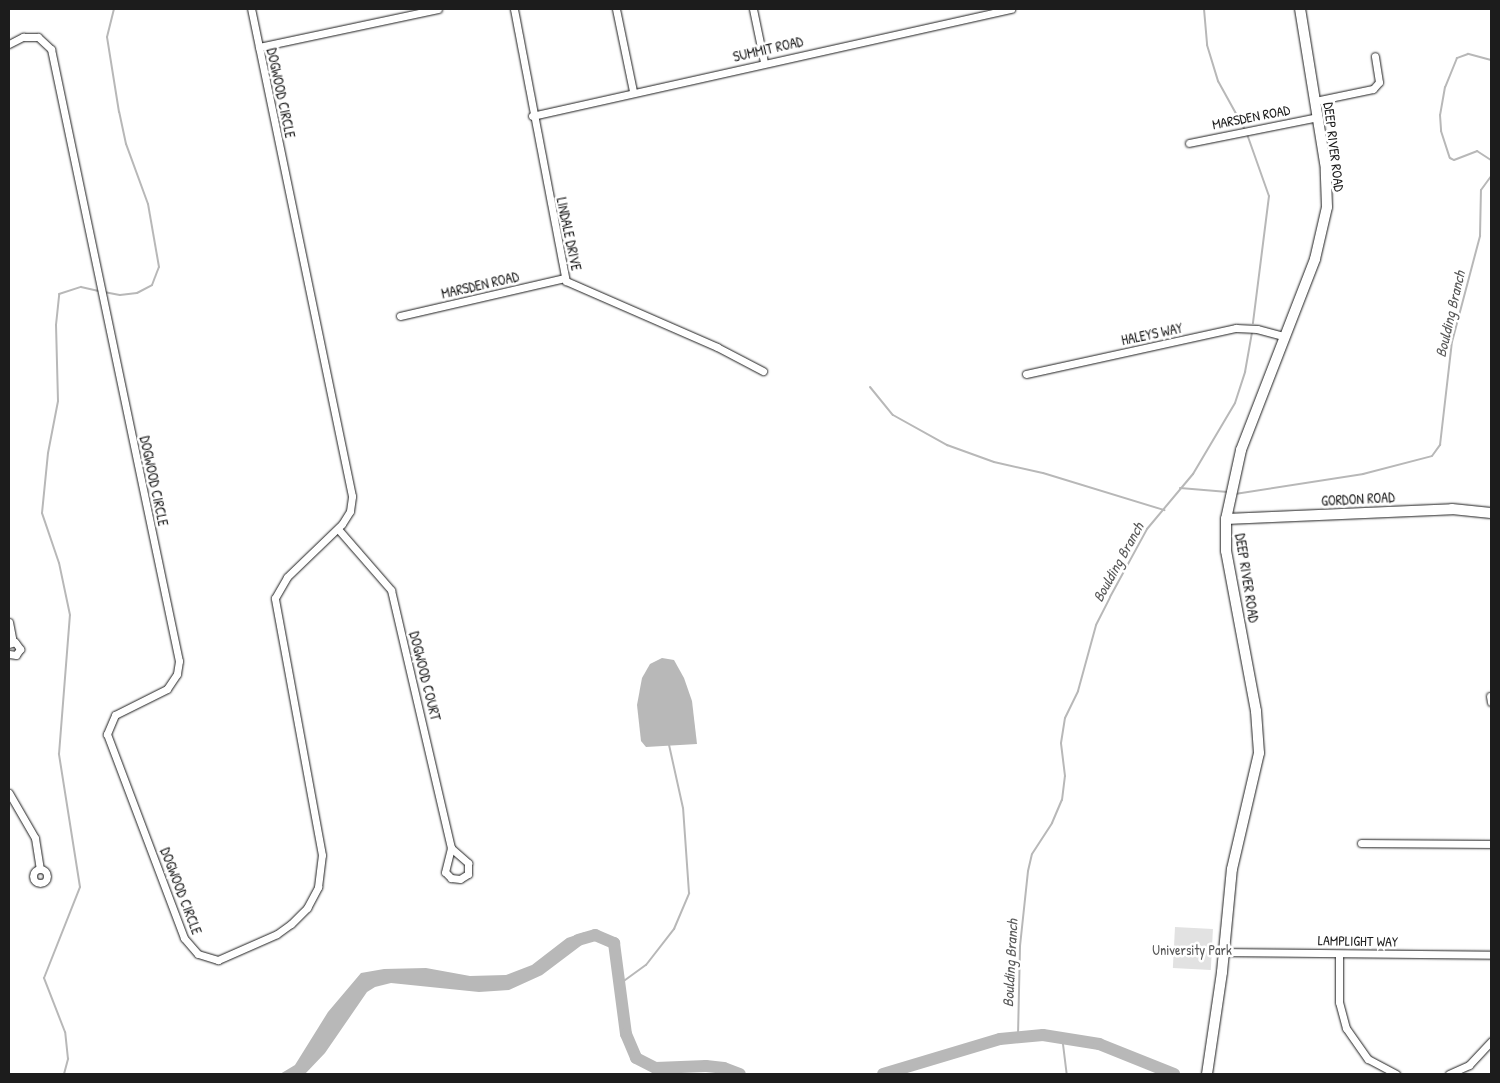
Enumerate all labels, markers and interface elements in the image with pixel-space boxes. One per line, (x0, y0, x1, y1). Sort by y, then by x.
street label: SUMMIT ROAD (731, 33, 805, 65)
street label: DOGWOOD CIRCLE (263, 46, 299, 140)
street label: MARSDEN ROAD (1211, 101, 1291, 133)
street label: DEEP RIVER ROAD (1320, 101, 1348, 193)
street label: LINDALE DRIVE (553, 196, 585, 272)
street label: MARSDEN ROAD (440, 268, 520, 302)
water label: Boulding Branch (1431, 269, 1469, 359)
street label: HALEYS WAY (1120, 319, 1184, 349)
street label: DOGWOOD CIRCLE (136, 434, 172, 528)
street label: GORDON ROAD (1321, 489, 1395, 509)
water label: Boulding Branch (1089, 519, 1147, 605)
street label: DEEP RIVER ROAD (1232, 532, 1262, 624)
street label: DOGWOOD COURT (406, 630, 444, 722)
street label: DOGWOOD CIRCLE (157, 845, 205, 937)
water label: Boulding Branch (999, 919, 1021, 1007)
street label: LAMPLIGHT WAY (1318, 932, 1398, 950)
park label: University Park (1152, 942, 1232, 958)

